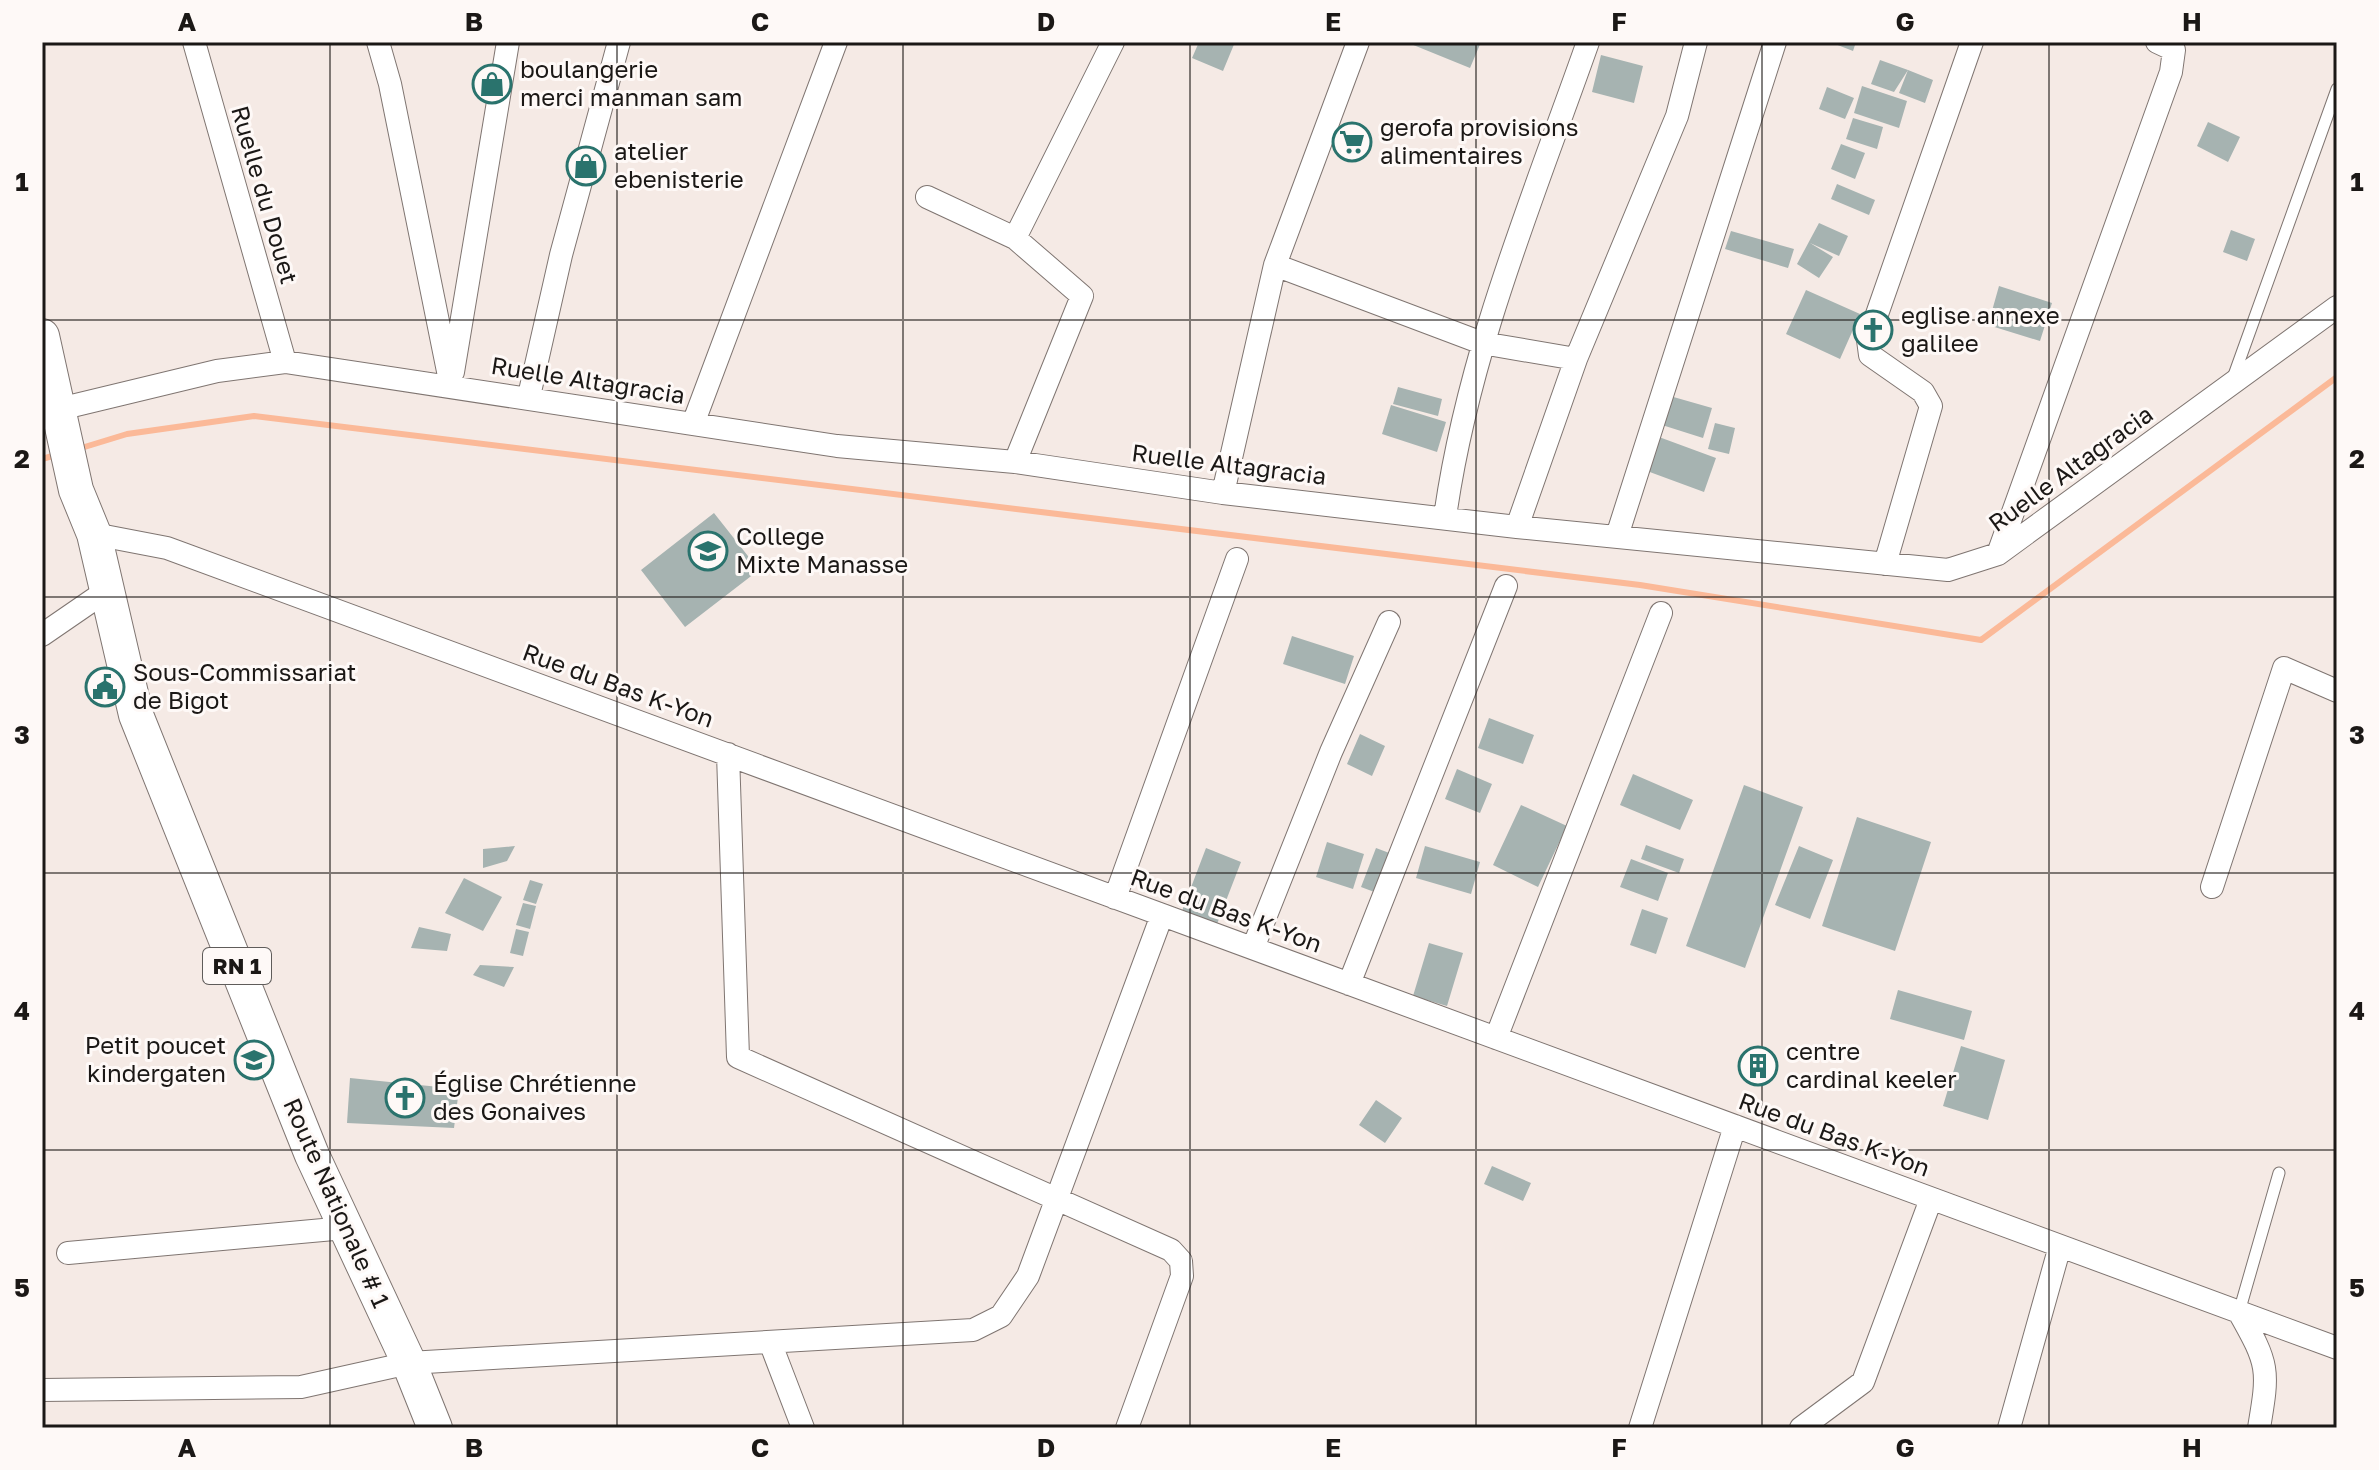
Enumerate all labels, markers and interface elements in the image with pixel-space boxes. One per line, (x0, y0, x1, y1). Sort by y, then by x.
text: A (178, 6, 197, 37)
text: B (465, 6, 483, 37)
text: C (751, 6, 769, 37)
text: D (1037, 6, 1055, 37)
text: E (1325, 6, 1341, 37)
text: F (1611, 6, 1627, 37)
text: G (1895, 6, 1915, 37)
text: H (2182, 6, 2202, 37)
place label: boulangerie merci manman sam (520, 54, 742, 111)
shop icon: boulangerie merci manman sam (471, 63, 513, 105)
street label: Ruelle du Douet (226, 102, 305, 287)
place label: gerofa provisions alimentaires (1380, 112, 1579, 169)
supermarket icon: gerofa provisions alimentaires (1331, 121, 1373, 163)
place label: atelier ebenisterie (614, 136, 744, 193)
shop icon: atelier ebenisterie (565, 145, 607, 187)
text: 1 (15, 166, 29, 197)
text: 1 (2350, 166, 2364, 197)
place label: eglise annexe galilee (1901, 300, 2060, 357)
church icon: eglise annexe galilee (1852, 309, 1894, 351)
street label: Ruelle Altagracia (489, 350, 687, 409)
street label: Ruelle Altagracia (1982, 399, 2158, 537)
street label: Ruelle Altagracia (1130, 437, 1328, 490)
text: 2 (14, 443, 30, 474)
text: 2 (2349, 443, 2365, 474)
place label: College Mixte Manasse (736, 521, 908, 578)
school or university icon: College Mixte Manasse (687, 530, 729, 572)
street label: Rue du Bas K-Yon (519, 637, 718, 733)
place label: Sous-Commissariat de Bigot (133, 657, 356, 714)
public building icon: Sous-Commissariat de Bigot (84, 666, 126, 708)
text: 3 (14, 719, 30, 750)
text: 3 (2349, 719, 2365, 750)
street label: Rue du Bas K-Yon (1127, 862, 1326, 958)
road number: RN 1 (203, 948, 271, 984)
text: 4 (14, 995, 30, 1026)
text: 4 (2349, 995, 2365, 1026)
place label: Petit poucet kindergaten (85, 1030, 226, 1087)
place label: centre cardinal keeler (1786, 1036, 1957, 1093)
school or university icon: Petit poucet kindergaten (233, 1039, 275, 1081)
building icon: centre cardinal keeler (1737, 1045, 1779, 1087)
place label: Église Chrétienne des Gonaives (433, 1068, 636, 1125)
church icon: Église Chrétienne des Gonaives (384, 1077, 426, 1119)
street label: Rue du Bas K-Yon (1735, 1086, 1934, 1182)
street label: Route Nationale # 1 (278, 1093, 397, 1312)
text: 5 (14, 1272, 30, 1303)
text: 5 (2349, 1272, 2365, 1303)
text: A (178, 1432, 197, 1463)
text: B (465, 1432, 483, 1463)
text: C (751, 1432, 769, 1463)
text: D (1037, 1432, 1055, 1463)
text: E (1325, 1432, 1341, 1463)
text: F (1611, 1432, 1627, 1463)
text: G (1895, 1432, 1915, 1463)
text: H (2182, 1432, 2202, 1463)

